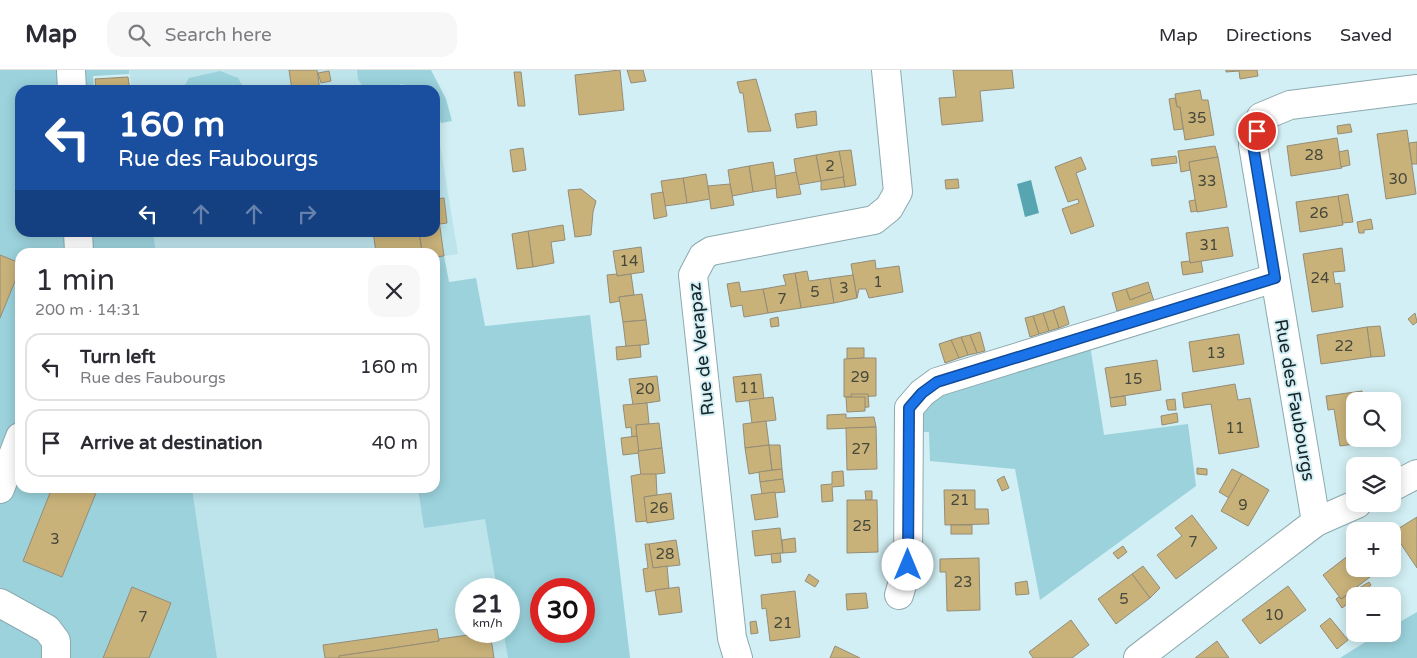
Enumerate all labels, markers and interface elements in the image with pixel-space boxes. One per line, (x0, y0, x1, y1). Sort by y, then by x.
search box (107, 12, 457, 57)
text: Map (25, 20, 77, 49)
icon: search (125, 21, 153, 49)
text: Search here (165, 24, 272, 46)
text: Map (1159, 24, 1198, 46)
text: Directions (1226, 24, 1312, 46)
text: Saved (1340, 24, 1392, 46)
text: 160 m (118, 104, 225, 146)
icon: left (35, 105, 100, 170)
house number: 35 (1188, 109, 1206, 127)
pin (1236, 110, 1278, 152)
icon: arrive (1243, 117, 1271, 145)
text: Rue des Faubourgs (118, 146, 318, 172)
house number: 28 (1305, 146, 1323, 164)
house number: 2 (825, 157, 835, 175)
house number: 30 (1389, 170, 1407, 188)
house number: 33 (1198, 172, 1216, 190)
icon: left (134, 200, 162, 228)
icon: ahead (187, 200, 215, 228)
icon: ahead (240, 200, 268, 228)
icon: right (293, 200, 321, 228)
house number: 26 (1310, 204, 1328, 222)
house number: 31 (1200, 236, 1218, 254)
house number: 14 (620, 252, 638, 270)
text: 1 min (35, 262, 115, 299)
button: close (368, 265, 420, 317)
house number: 24 (1311, 269, 1329, 287)
house number: 1 (873, 273, 883, 291)
house number: 3 (839, 279, 849, 297)
street label: Rue de Verapaz (683, 281, 719, 417)
house number: 5 (810, 283, 820, 301)
house number: 7 (777, 290, 787, 308)
text: 200 m · 14:31 (35, 300, 141, 320)
street label: Rue des Faubourgs (1270, 317, 1320, 483)
house number: 22 (1335, 337, 1353, 355)
house number: 13 (1207, 344, 1225, 362)
text: Turn left (80, 346, 156, 368)
icon: left (37, 353, 65, 381)
text: 160 m (360, 356, 418, 378)
text: Rue des Faubourgs (80, 368, 226, 388)
house number: 29 (851, 368, 869, 386)
house number: 15 (1124, 370, 1142, 388)
house number: 11 (740, 379, 758, 397)
house number: 20 (636, 380, 654, 398)
map controls (1346, 392, 1401, 642)
button: search (1346, 392, 1401, 447)
house number: 11 (1226, 419, 1244, 437)
icon: arrive (37, 429, 65, 457)
text: Arrive at destination (80, 432, 263, 454)
text: 40 m (372, 432, 418, 454)
house number: 27 (852, 440, 870, 458)
button: layers (1346, 457, 1401, 512)
house number: 21 (951, 491, 969, 509)
house number: 9 (1238, 496, 1248, 514)
house number: 26 (650, 499, 668, 517)
house number: 25 (853, 517, 871, 535)
button: + (1346, 522, 1401, 577)
house number: 3 (50, 530, 60, 548)
house number: 7 (1188, 533, 1198, 551)
position arrow (881, 538, 933, 590)
house number: 28 (656, 545, 674, 563)
house number: 23 (954, 573, 972, 591)
speed limit sign: 30 (530, 578, 595, 643)
button: − (1346, 587, 1401, 642)
text: 21 (472, 589, 503, 619)
house number: 5 (1119, 590, 1129, 608)
house number: 10 (1265, 606, 1283, 624)
house number: 7 (138, 608, 148, 626)
house number: 21 (774, 614, 792, 632)
text: km/h (472, 616, 503, 630)

